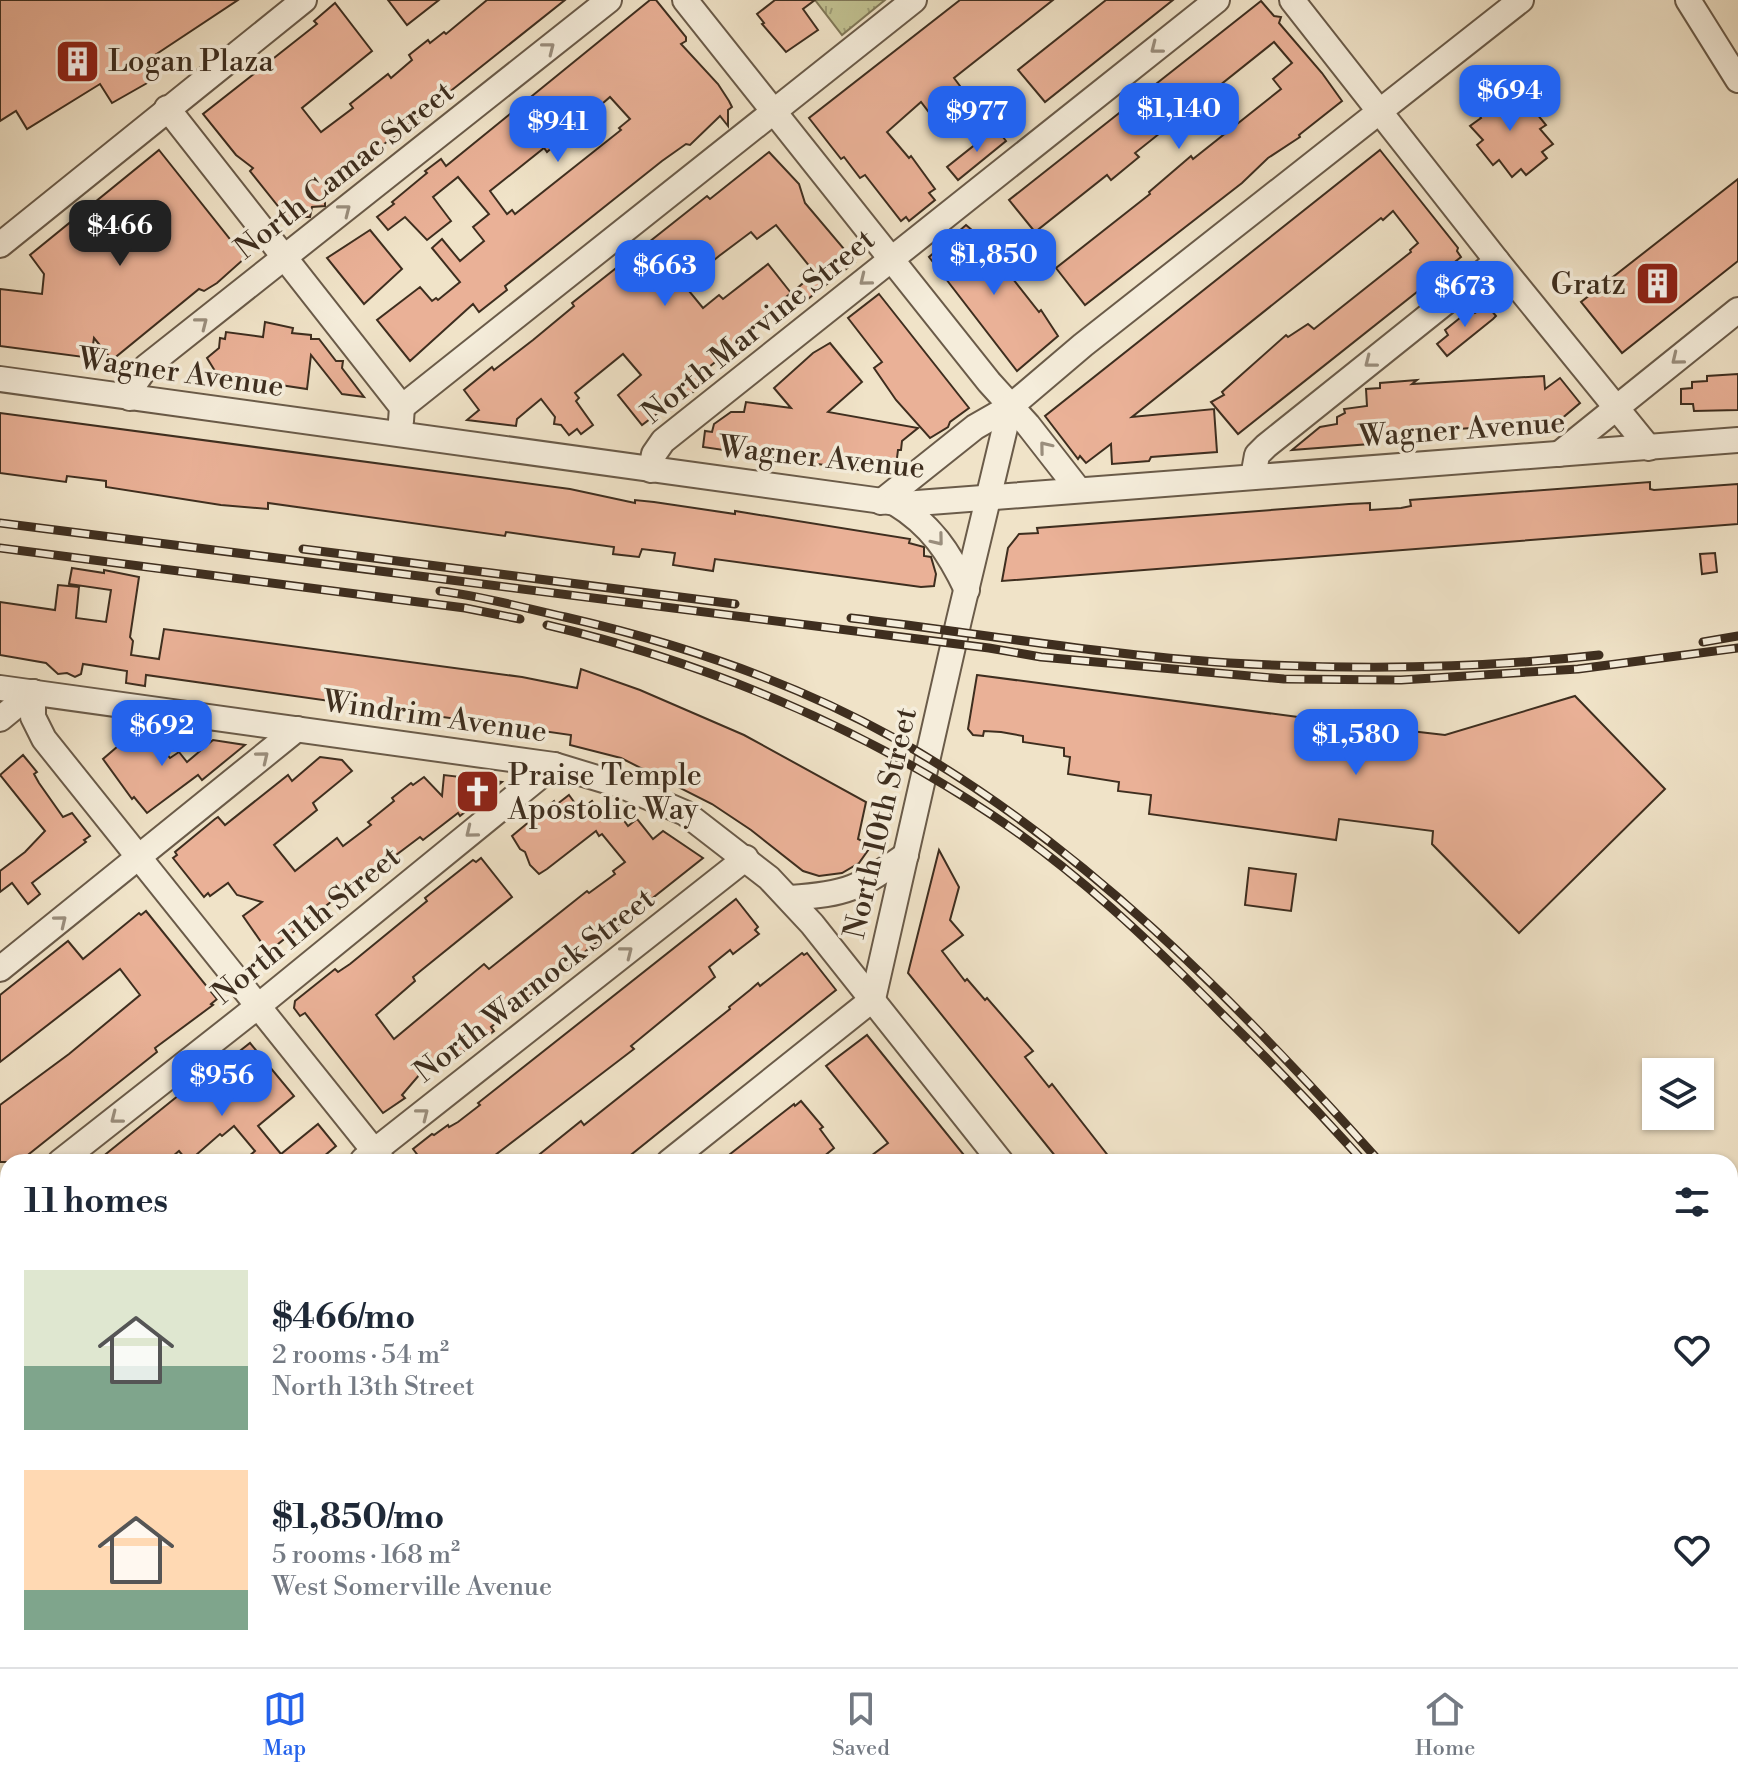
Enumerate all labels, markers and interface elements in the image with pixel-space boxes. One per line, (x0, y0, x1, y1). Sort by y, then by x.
building icon: Logan Plaza (53, 37, 101, 85)
one-way arrow (1150, 39, 1165, 53)
place label: Logan Plaza (108, 43, 274, 81)
one-way arrow (540, 43, 554, 58)
pin: $694 (1463, 65, 1557, 133)
street label: North Camac Street (227, 73, 462, 268)
text: $694 (1477, 75, 1543, 107)
pin: $1,140 (1114, 83, 1244, 151)
pin: $977 (930, 86, 1024, 154)
text: $1,140 (1137, 93, 1221, 125)
pin: $941 (511, 96, 605, 164)
text: $977 (946, 96, 1008, 128)
text: $941 (527, 106, 589, 138)
pin: $466 (73, 200, 167, 268)
one-way arrow (336, 205, 351, 219)
text: $466 (87, 210, 153, 242)
street label: North Marvine Street (634, 221, 883, 432)
pin: $1,850 (929, 229, 1059, 297)
text: $1,850 (950, 239, 1038, 271)
pin: $663 (618, 240, 712, 308)
text: $663 (633, 250, 697, 282)
building icon: Gratz (1633, 260, 1681, 308)
pin: $673 (1418, 261, 1512, 329)
place label: Gratz (1551, 266, 1626, 304)
one-way arrow (859, 270, 874, 284)
text: $673 (1434, 271, 1496, 303)
one-way arrow (193, 319, 208, 333)
street label: Wagner Avenue (75, 340, 286, 406)
one-way arrow (1672, 349, 1686, 364)
one-way arrow (1364, 352, 1379, 366)
street label: Wagner Avenue (1356, 404, 1567, 456)
street label: Wagner Avenue (716, 428, 927, 488)
one-way arrow (1041, 441, 1055, 456)
one-way arrow (928, 531, 943, 545)
street label: Windrim Avenue (319, 682, 549, 752)
pin: $692 (115, 700, 209, 768)
street label: North 10th Street (836, 704, 926, 942)
pin: $1,580 (1291, 709, 1421, 777)
text: $692 (130, 710, 194, 742)
text: $1,580 (1312, 719, 1400, 751)
one-way arrow (254, 752, 268, 767)
place label: Praise Temple Apostolic Way (507, 757, 702, 829)
church icon: Praise Temple Apostolic Way (453, 768, 501, 816)
one-way arrow (466, 822, 481, 837)
street label: North 11th Street (205, 838, 409, 1013)
street label: North Warnock Street (407, 880, 663, 1092)
one-way arrow (52, 916, 67, 930)
one-way arrow (618, 948, 633, 962)
pin: $956 (175, 1050, 269, 1118)
map controls (1642, 1058, 1714, 1130)
button: layers (1642, 1058, 1714, 1130)
text: $956 (190, 1060, 254, 1092)
one-way arrow (111, 1108, 125, 1123)
one-way arrow (414, 1109, 429, 1123)
icon: filters (1670, 1180, 1714, 1224)
text: 11 homes (24, 1181, 168, 1223)
text: $466/mo (272, 1297, 415, 1339)
icon: home (88, 1302, 184, 1398)
icon: heart (1670, 1328, 1714, 1372)
text: 2 rooms · 54 m² (272, 1339, 449, 1371)
text: North 13th Street (272, 1371, 475, 1403)
text: $1,850/mo (272, 1497, 444, 1539)
icon: home (88, 1502, 184, 1598)
icon: heart (1670, 1528, 1714, 1572)
text: 5 rooms · 168 m² (272, 1539, 460, 1571)
text: West Somerville Avenue (272, 1571, 552, 1603)
tab: Map (263, 1687, 307, 1762)
tab: Saved (832, 1687, 890, 1762)
tab: Home (1415, 1687, 1475, 1762)

